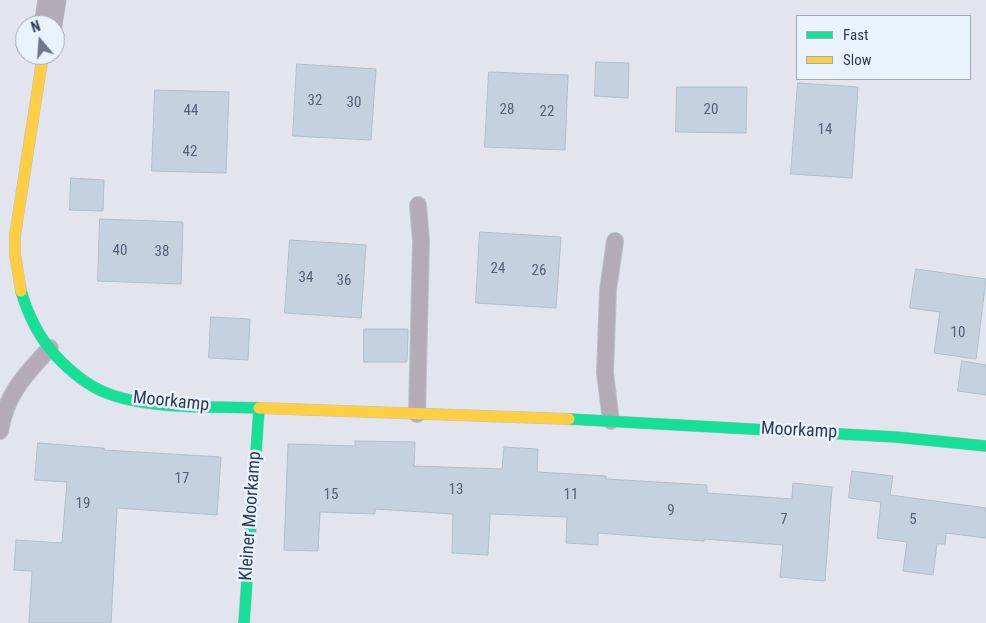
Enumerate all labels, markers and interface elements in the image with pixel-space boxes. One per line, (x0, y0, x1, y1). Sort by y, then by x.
north arrow (15, 15, 65, 65)
legend (796, 15, 971, 80)
text: N (29, 18, 42, 36)
text: Fast (843, 26, 868, 44)
text: Slow (843, 51, 872, 69)
house number: 32 (308, 92, 322, 110)
house number: 30 (347, 94, 361, 112)
house number: 28 (500, 101, 514, 119)
house number: 20 (704, 101, 718, 119)
house number: 44 (184, 102, 198, 120)
house number: 22 (540, 103, 554, 121)
house number: 14 (818, 121, 832, 139)
house number: 42 (183, 143, 197, 161)
house number: 40 (113, 242, 127, 260)
house number: 38 (155, 243, 169, 261)
house number: 24 (491, 260, 505, 278)
house number: 26 (532, 262, 546, 280)
house number: 34 (299, 269, 313, 287)
house number: 36 (337, 272, 351, 290)
house number: 10 (951, 324, 965, 342)
street label: Moorkamp (132, 387, 210, 417)
street label: Moorkamp (760, 418, 838, 444)
street label: Kleiner Moorkamp (236, 451, 266, 581)
house number: 17 (175, 470, 189, 488)
house number: 13 (449, 481, 463, 499)
house number: 15 (324, 486, 338, 504)
house number: 11 (564, 486, 578, 504)
house number: 19 (76, 495, 90, 513)
house number: 9 (667, 502, 675, 520)
house number: 7 (780, 511, 788, 529)
house number: 5 (909, 511, 917, 529)

